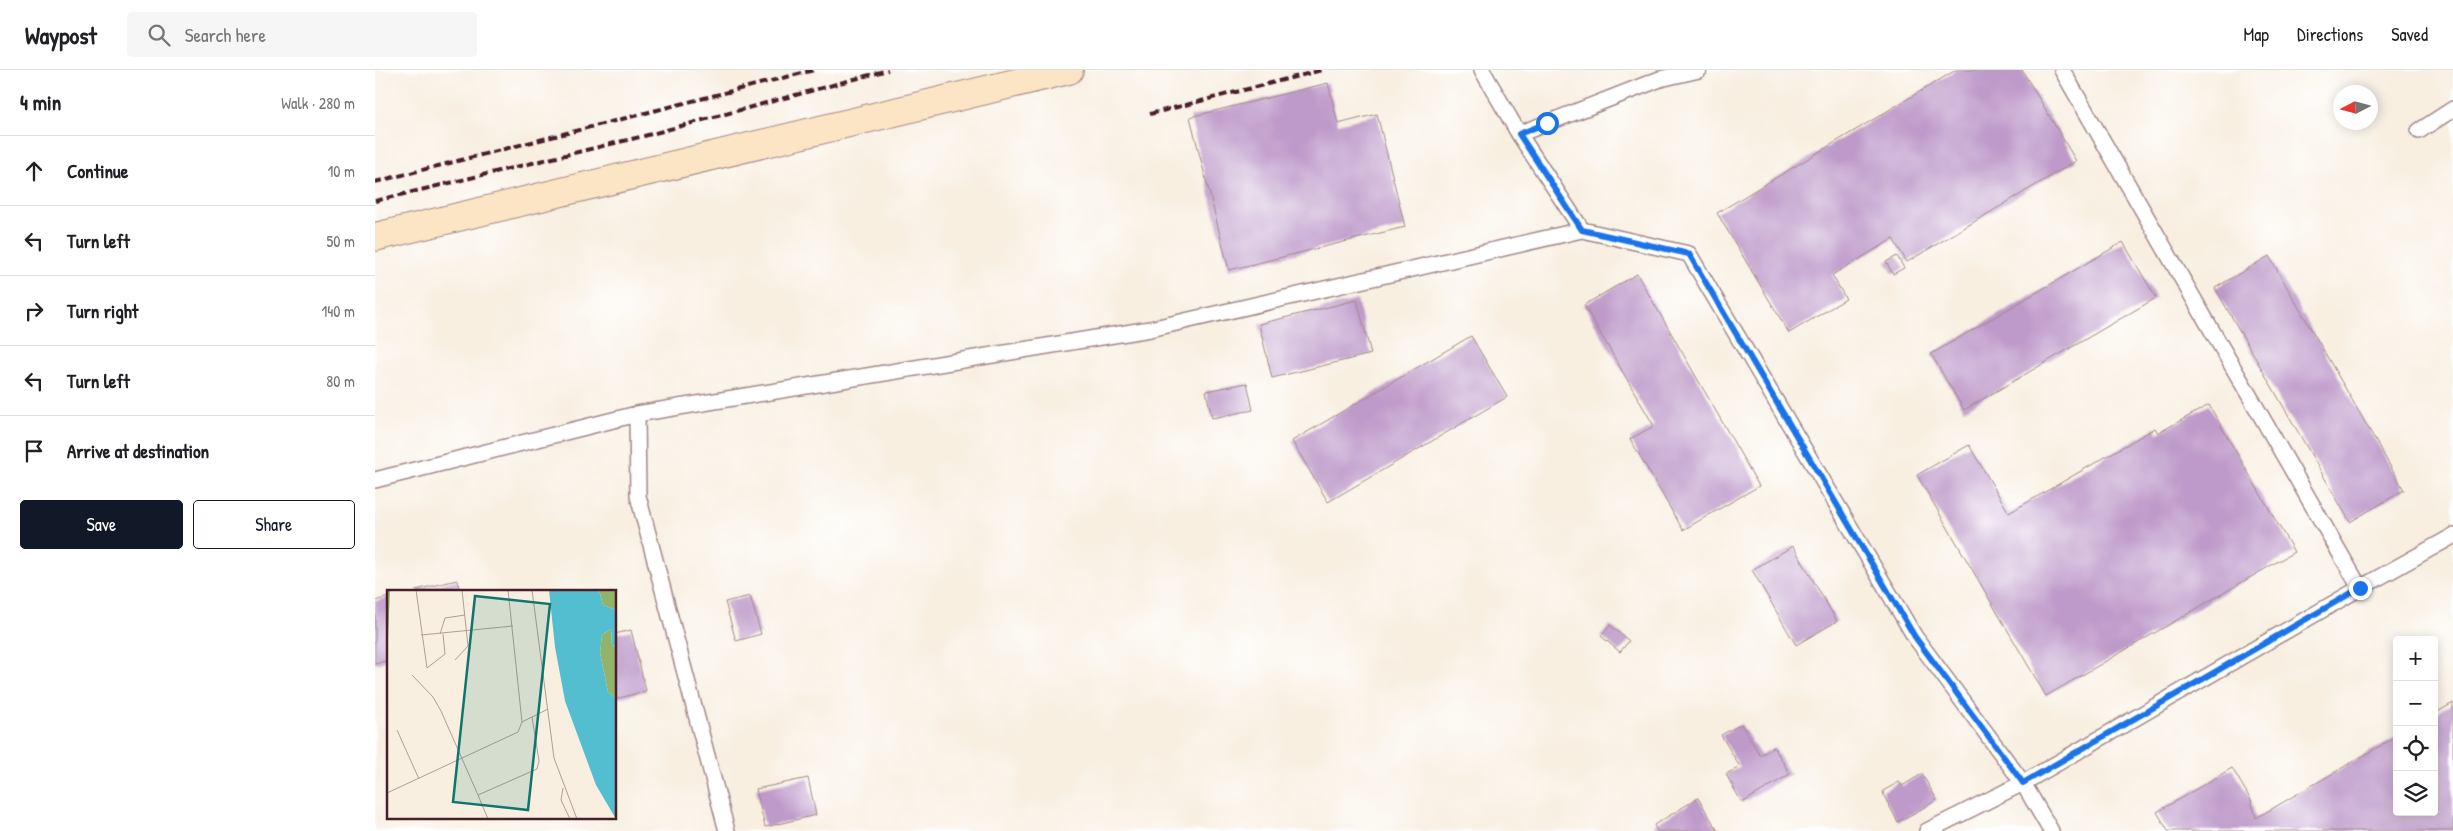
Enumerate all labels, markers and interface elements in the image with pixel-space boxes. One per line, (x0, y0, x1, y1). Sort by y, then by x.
search box (127, 12, 477, 57)
text: Waypost (25, 19, 97, 51)
icon: search (145, 21, 173, 49)
text: Search here (185, 22, 266, 48)
text: Map (2244, 22, 2269, 47)
text: Directions (2297, 22, 2363, 47)
text: Saved (2391, 22, 2428, 47)
north arrow (2333, 85, 2378, 130)
text: 4 min (20, 88, 61, 117)
text: Walk · 280 m (281, 92, 355, 114)
route start (1536, 112, 1559, 135)
icon: ahead (20, 157, 48, 185)
text: Continue (67, 158, 128, 184)
text: 10 m (327, 160, 355, 182)
icon: left (20, 227, 48, 255)
text: Turn left (67, 228, 130, 254)
text: 50 m (327, 230, 355, 252)
icon: right (20, 297, 48, 325)
text: Turn right (67, 298, 138, 324)
text: 140 m (321, 300, 355, 322)
icon: left (20, 367, 48, 395)
text: Turn left (67, 368, 130, 394)
text: 80 m (326, 370, 355, 392)
icon: arrive (20, 437, 48, 465)
text: Arrive at destination (67, 438, 209, 464)
button: Save (20, 500, 183, 549)
button: Share (193, 500, 355, 549)
route end (2349, 577, 2372, 600)
inset map (387, 590, 616, 818)
map controls (2393, 636, 2438, 816)
button: + (2393, 636, 2438, 681)
button: − (2393, 681, 2438, 726)
button: locate (2393, 726, 2438, 771)
button: layers (2393, 771, 2438, 816)

